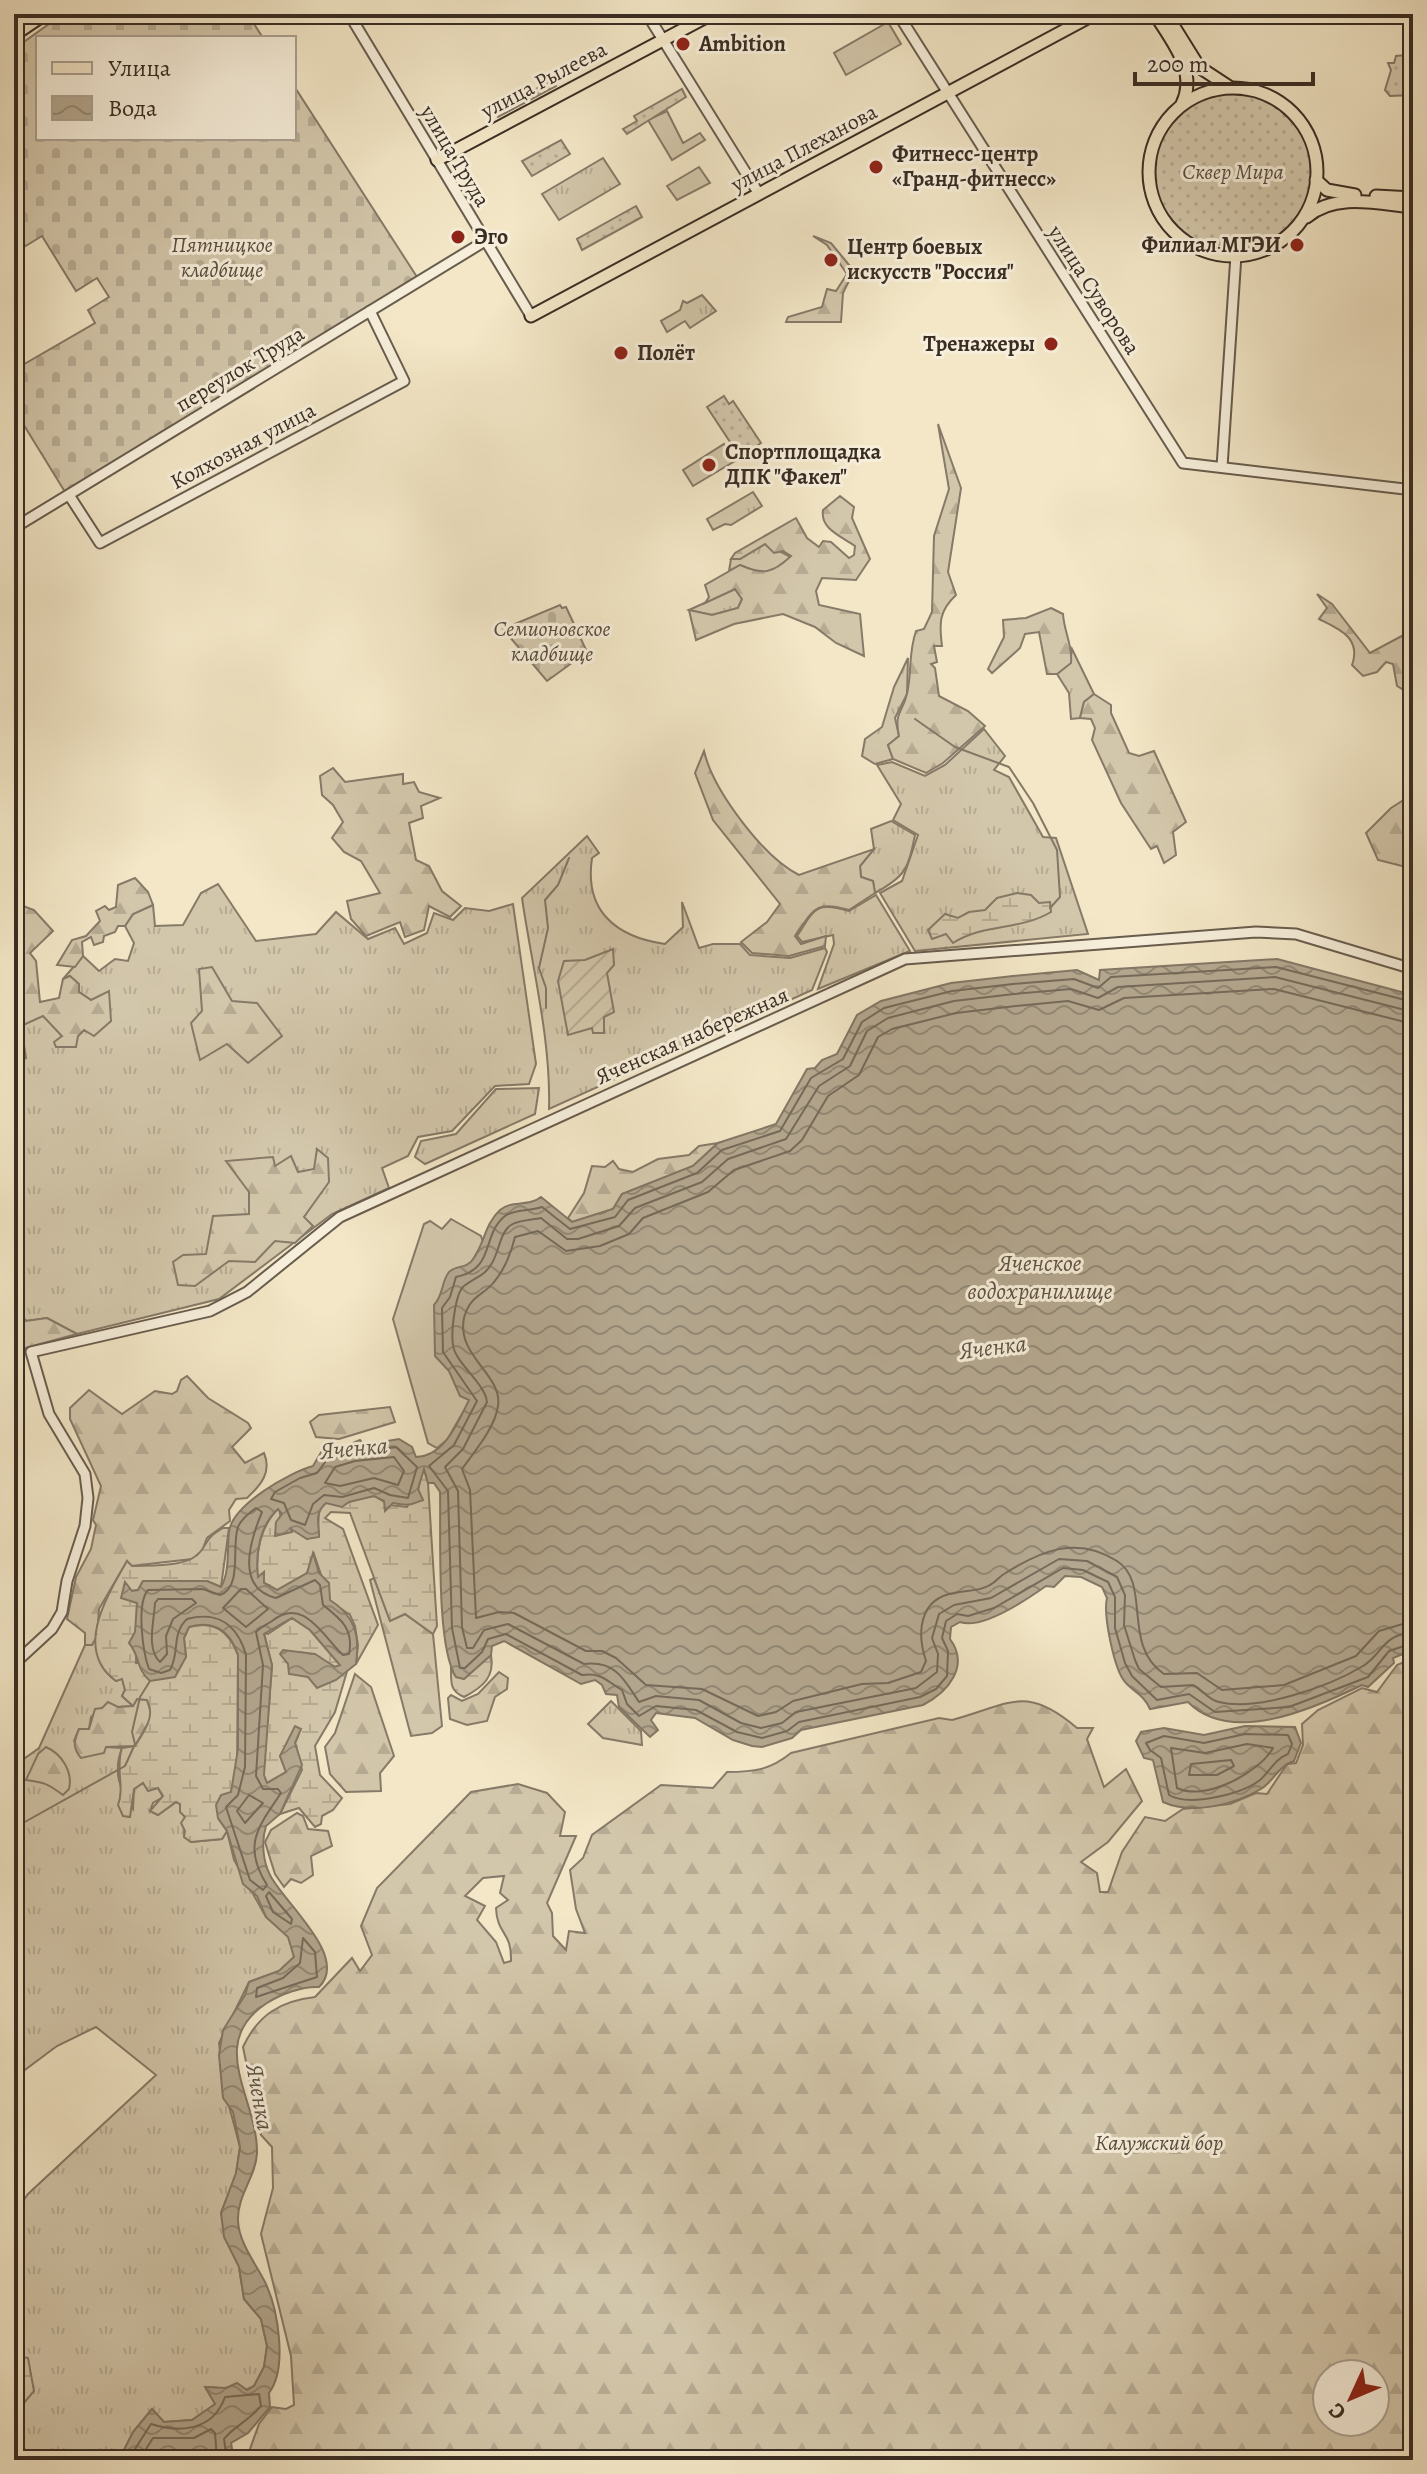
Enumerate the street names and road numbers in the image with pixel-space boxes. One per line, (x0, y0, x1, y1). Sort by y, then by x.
street label: улица Рылеева (475, 34, 613, 126)
street label: улица Плеханова (725, 96, 883, 200)
street label: улица Труда (412, 99, 498, 213)
street label: улица Суворова (1040, 219, 1148, 361)
street label: переулок Труда (170, 318, 311, 419)
street label: Колхозная улица (165, 395, 322, 497)
street label: Яченская набережная (591, 980, 793, 1092)

